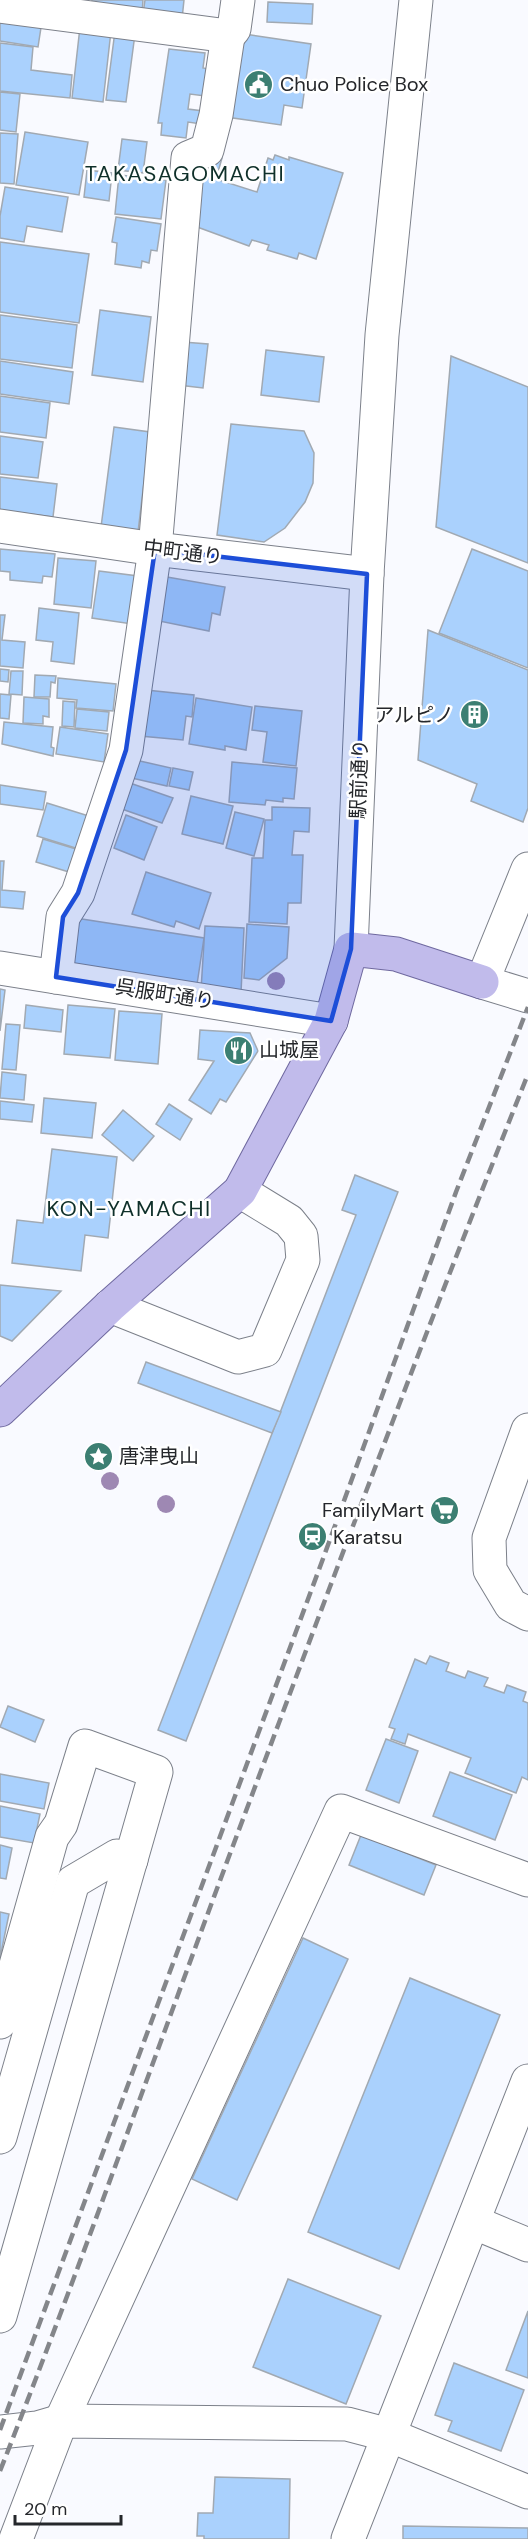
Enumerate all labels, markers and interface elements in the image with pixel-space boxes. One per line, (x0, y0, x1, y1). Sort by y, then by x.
public building icon: Chuo Police Box (243, 68, 275, 100)
place label: Chuo Police Box (280, 71, 428, 97)
district label: TAKASAGOMACHI (85, 159, 285, 188)
street label: 中町通り (142, 534, 224, 570)
building icon: アルピノ (459, 699, 491, 731)
place label: アルピノ (374, 702, 454, 728)
street label: 駅前通り (345, 739, 373, 819)
street label: 呉服町通り (114, 973, 216, 1015)
restaurant icon: 山城屋 (222, 1034, 254, 1066)
place label: 山城屋 (259, 1037, 319, 1063)
district label: KON-YAMACHI (46, 1194, 212, 1223)
place icon: 唐津曳山 (82, 1440, 114, 1472)
place label: 唐津曳山 (119, 1443, 199, 1469)
supermarket icon: FamilyMart (429, 1494, 461, 1526)
place label: FamilyMart (322, 1497, 424, 1523)
station icon: Karatsu (296, 1521, 328, 1553)
place label: Karatsu (333, 1524, 402, 1550)
scale bar (15, 2488, 122, 2526)
text: 20 m (24, 2497, 67, 2521)

